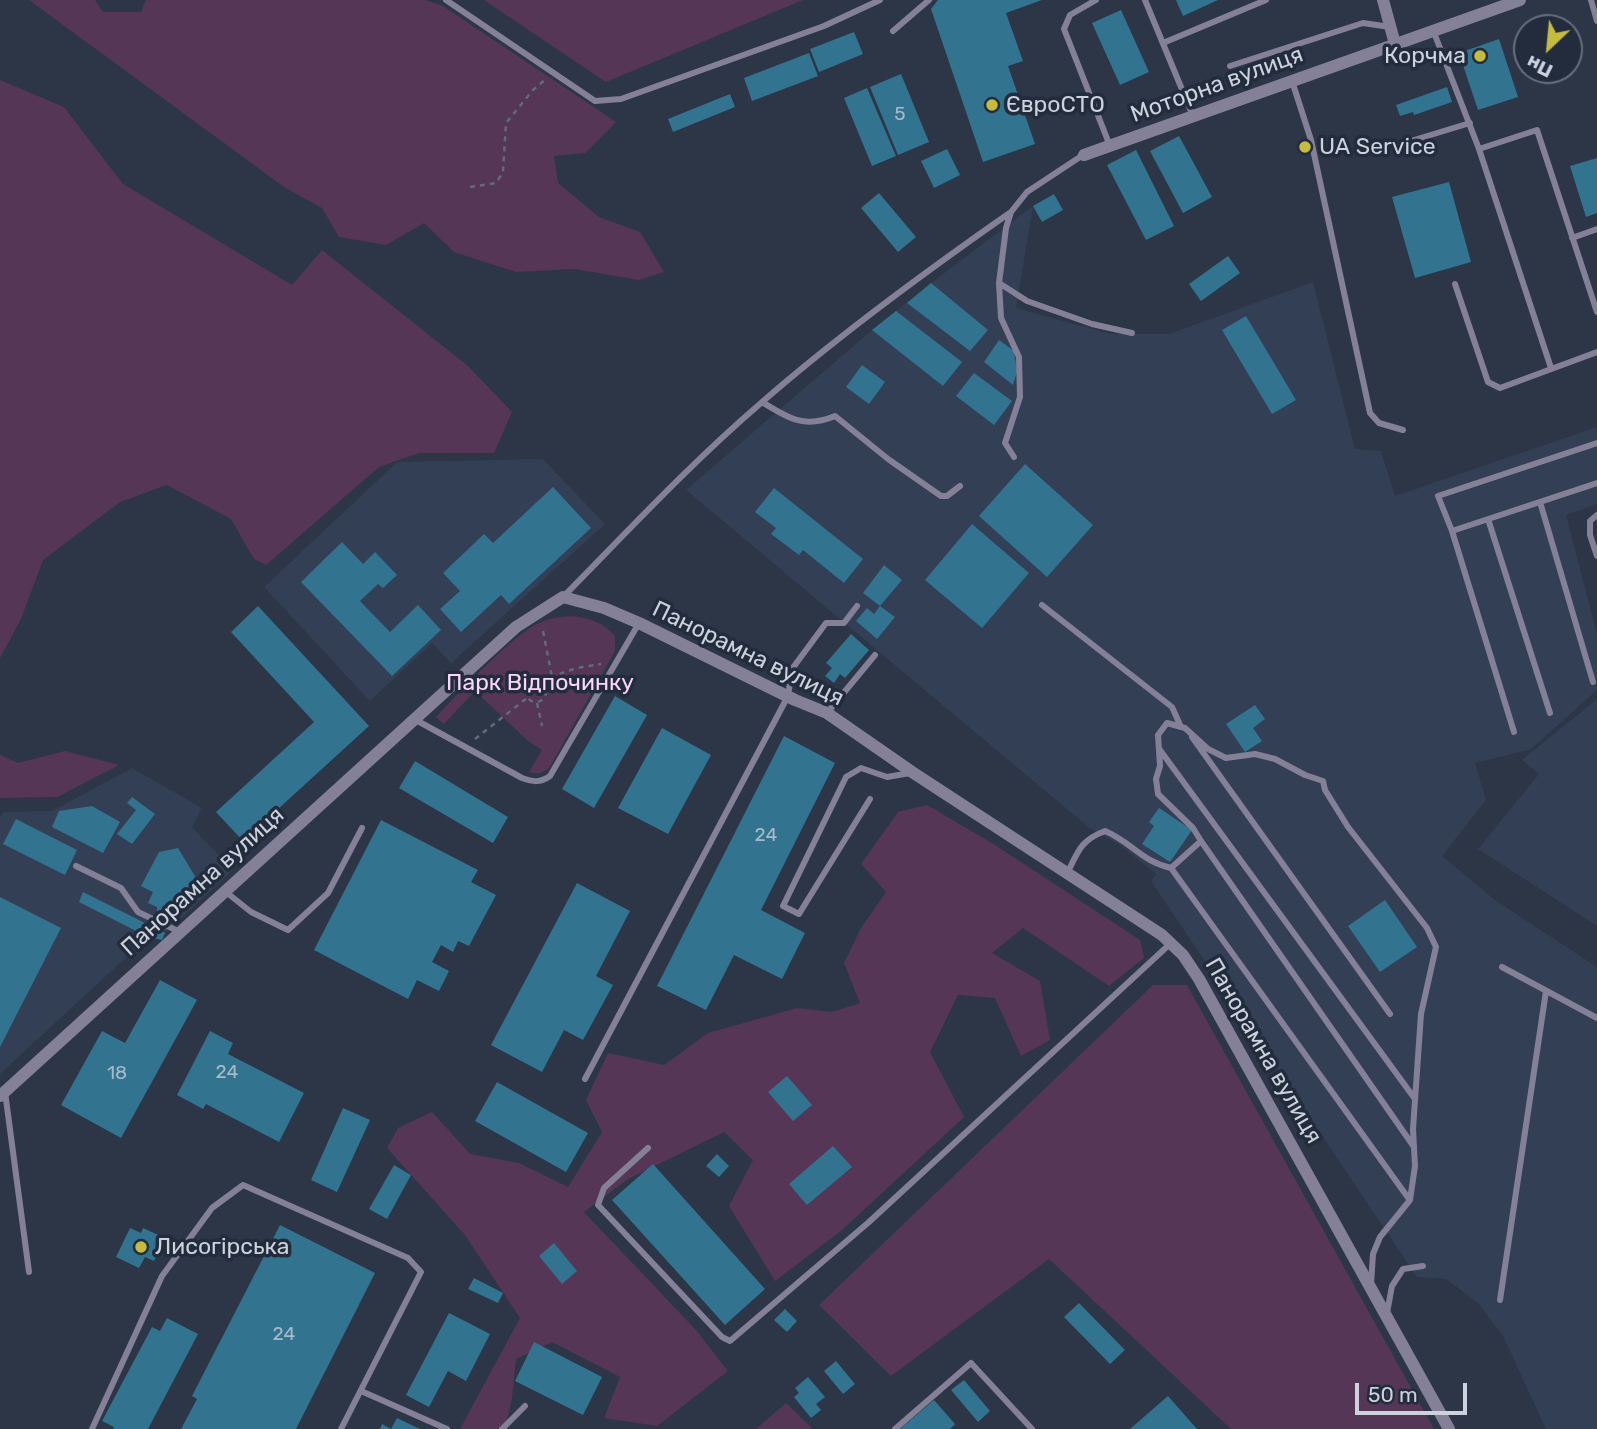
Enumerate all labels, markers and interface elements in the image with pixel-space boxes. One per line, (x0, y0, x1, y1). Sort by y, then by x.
north arrow (1513, 14, 1583, 84)
street label: Моторна вулиця (1127, 41, 1307, 129)
place label: Корчма (1384, 42, 1466, 70)
marker: Корчма (1472, 48, 1488, 64)
text: Пн (1523, 50, 1556, 83)
place label: ЄвроСТО (1006, 91, 1105, 119)
marker: ЄвроСТО (984, 97, 1000, 113)
house number: 5 (894, 104, 906, 126)
place label: UA Service (1319, 133, 1436, 161)
marker: UA Service (1297, 139, 1313, 155)
street label: Панорамна вулиця (648, 596, 848, 712)
park label: Парк Відпочинку (446, 669, 634, 697)
street label: Панорамна вулиця (116, 802, 290, 962)
house number: 24 (755, 825, 777, 847)
street label: Панорамна вулиця (1199, 953, 1327, 1149)
house number: 24 (216, 1062, 238, 1084)
house number: 18 (107, 1063, 127, 1085)
place label: Лисогірська (155, 1233, 290, 1261)
marker: Лисогірська (133, 1239, 149, 1255)
house number: 24 (273, 1324, 295, 1346)
scale bar (1359, 1370, 1471, 1414)
text: 50 m (1368, 1382, 1418, 1407)

